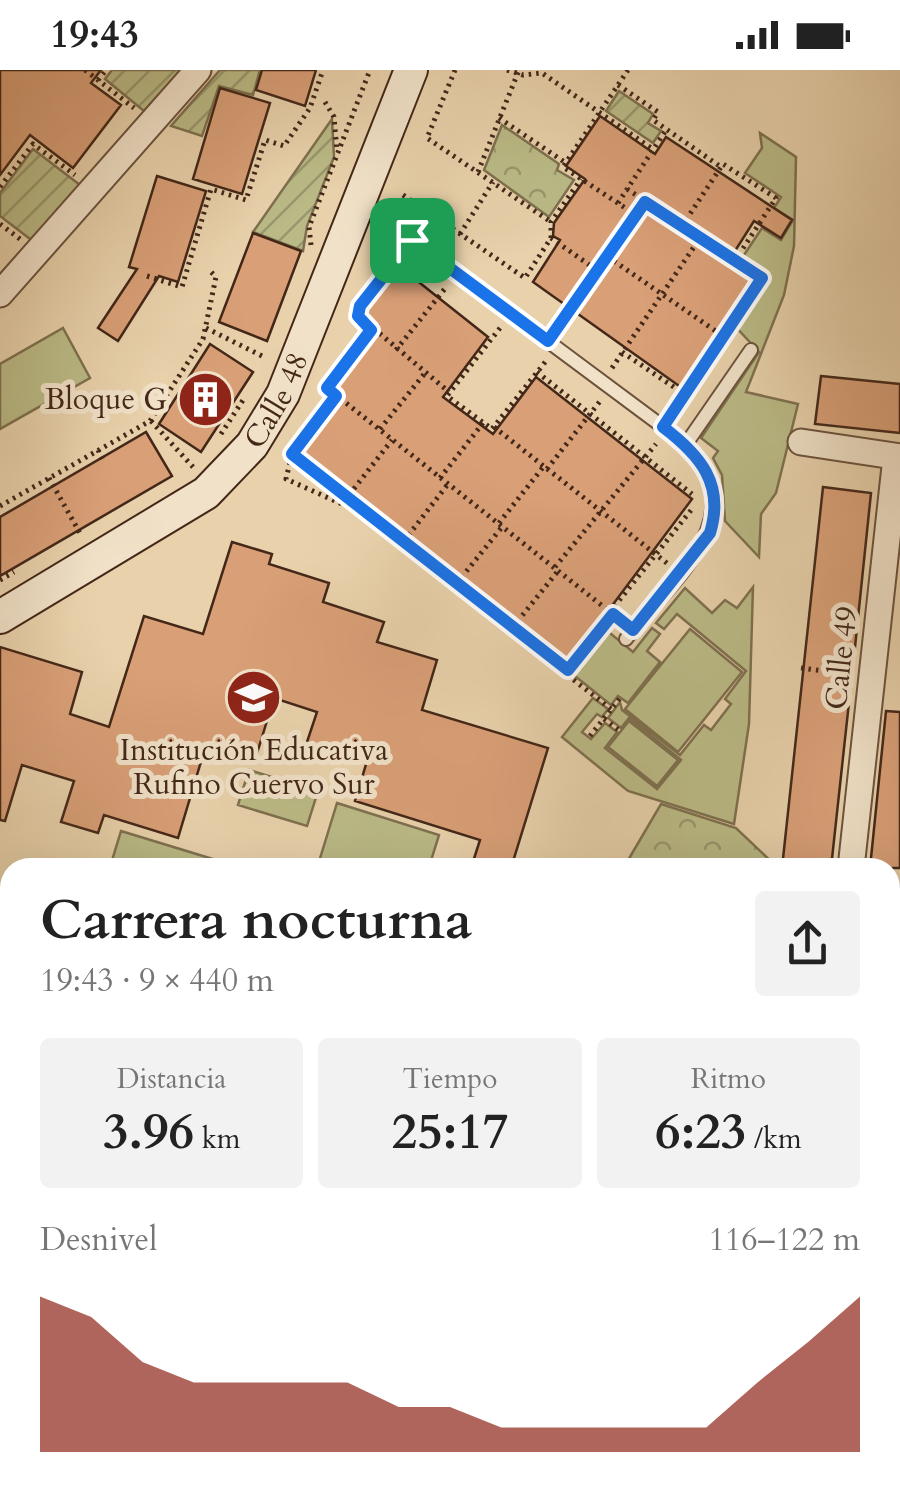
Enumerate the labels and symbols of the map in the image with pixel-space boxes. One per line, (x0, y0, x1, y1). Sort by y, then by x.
pin (370, 198, 455, 283)
street label: Calle 48 (235, 346, 318, 457)
building icon: Bloque G (176, 369, 236, 429)
place label: Bloque G (45, 379, 167, 420)
street label: Calle 49 (816, 604, 867, 712)
school or university icon: Institución Educativa Rufino Cuervo Sur (224, 667, 284, 727)
place label: Institución Educativa Rufino Cuervo Sur (120, 730, 388, 805)

